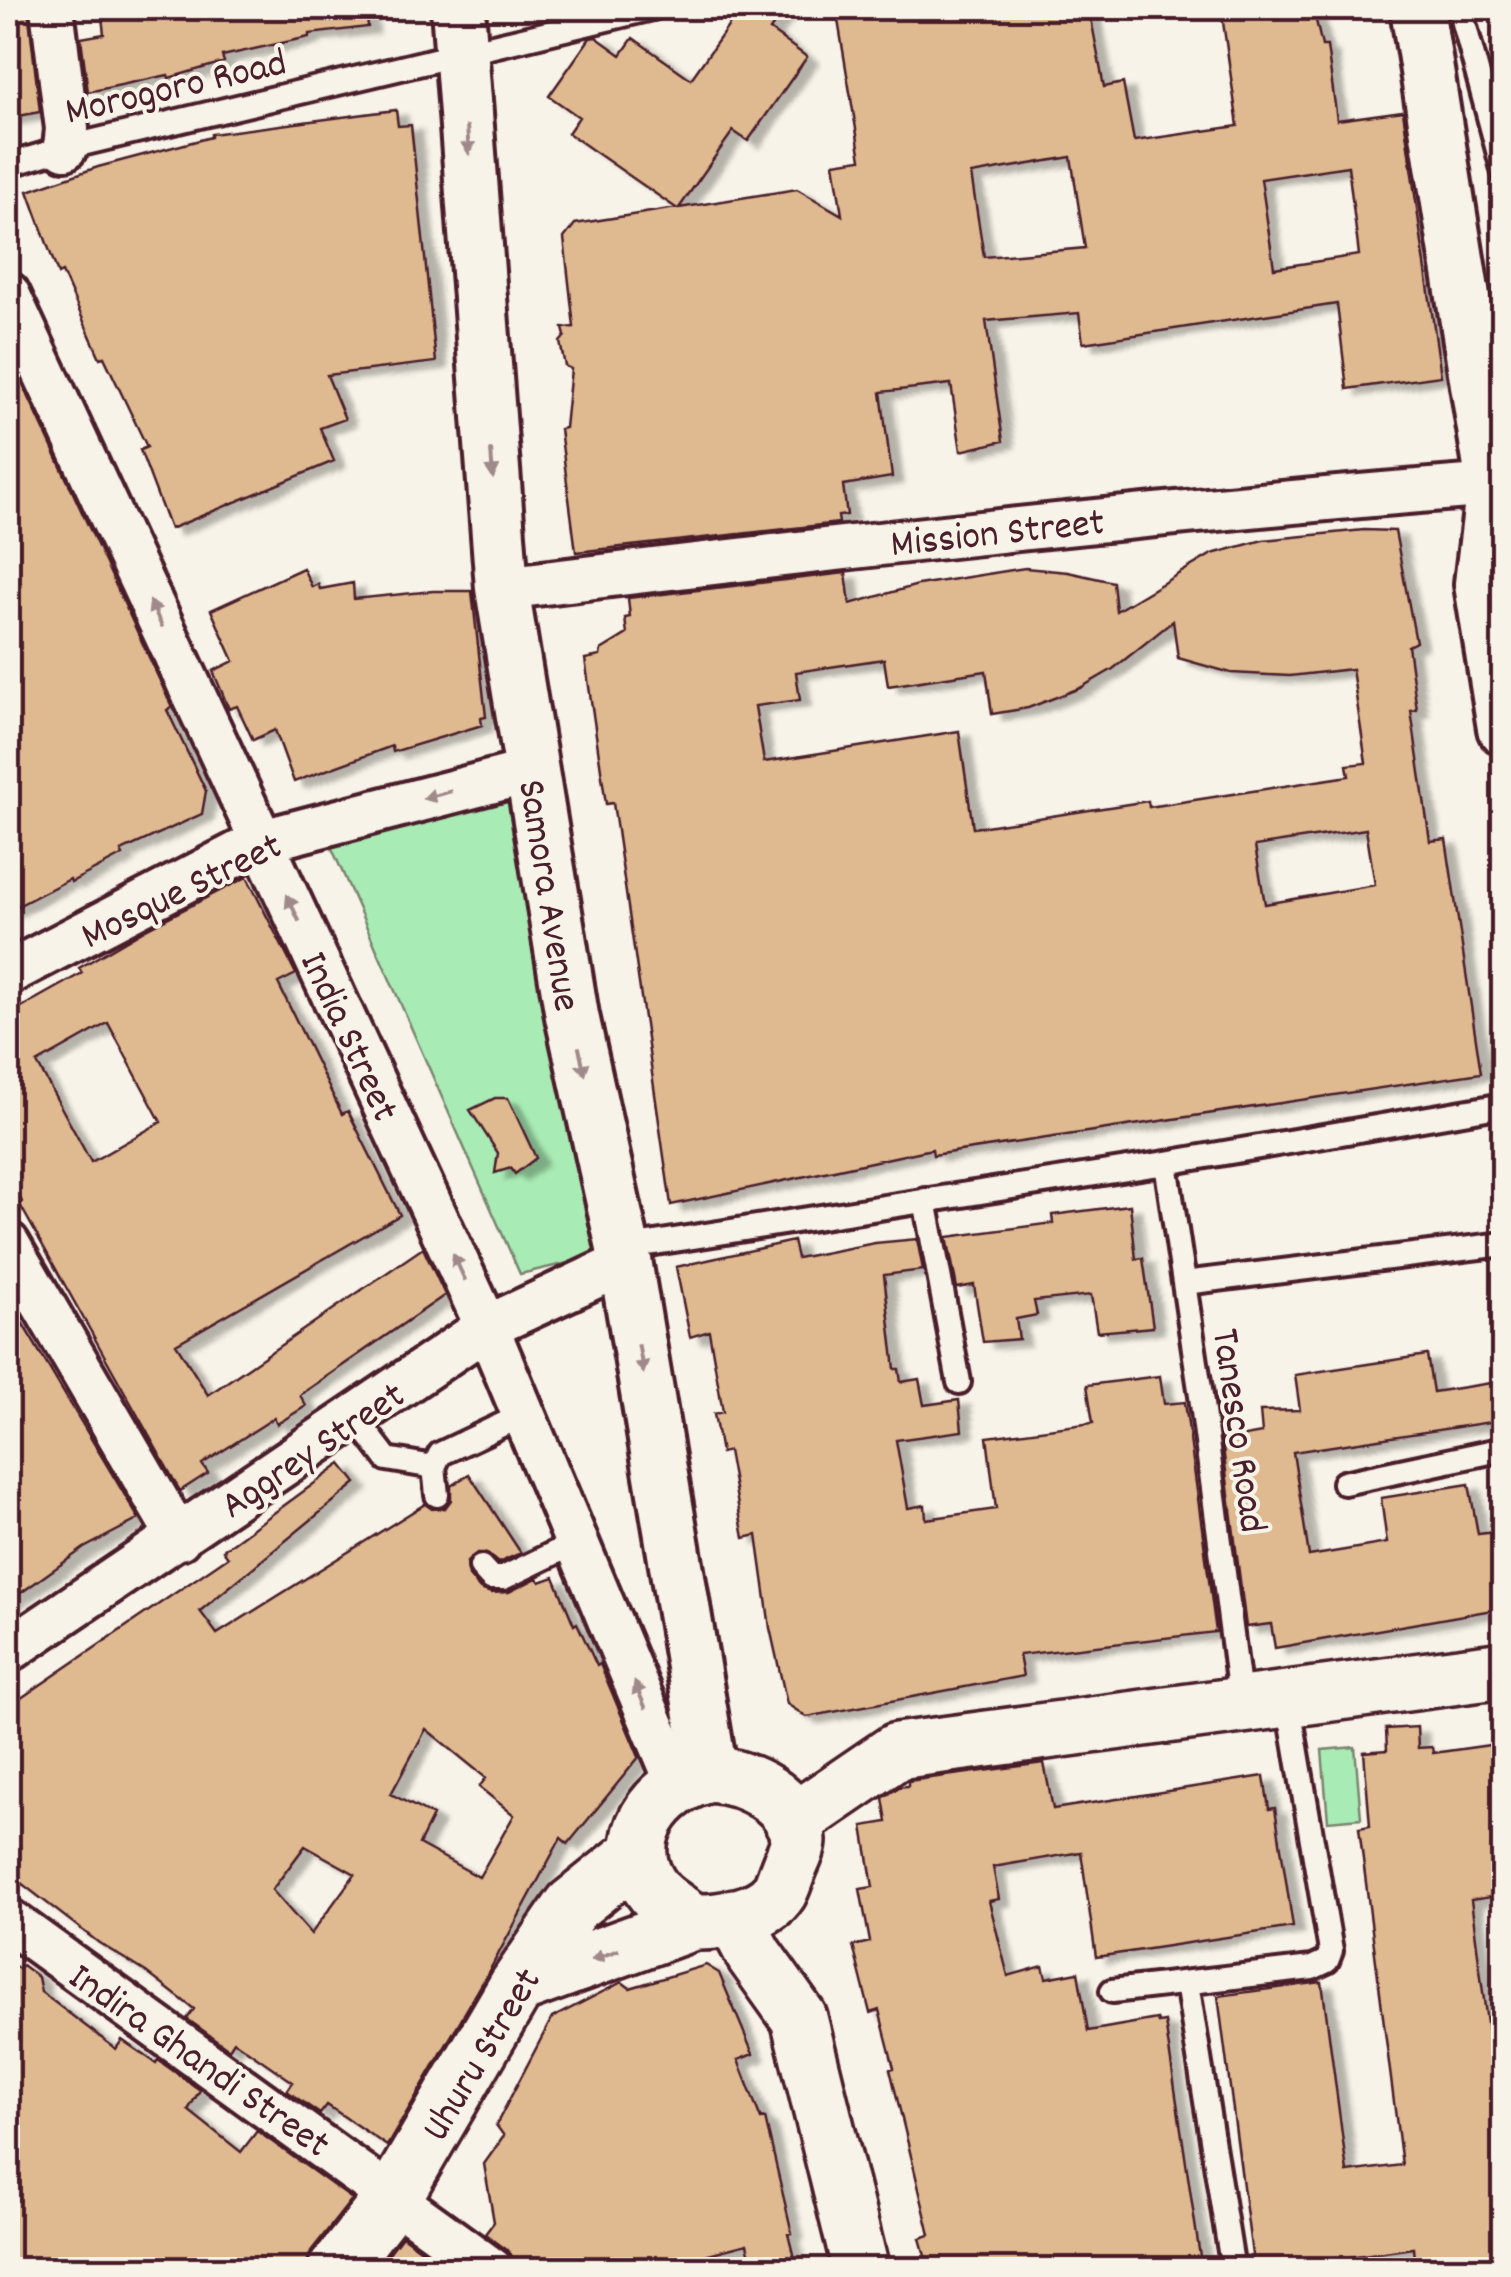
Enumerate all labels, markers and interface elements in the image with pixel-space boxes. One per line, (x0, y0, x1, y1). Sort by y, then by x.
street label: Morogoro Road (60, 37, 293, 144)
one-way arrow (460, 124, 476, 156)
one-way arrow (485, 448, 501, 480)
street label: Mission Street (888, 497, 1107, 576)
one-way arrow (147, 599, 164, 628)
street label: Samora Avenue (499, 776, 592, 1016)
one-way arrow (421, 788, 452, 804)
street label: Mosque Street (73, 821, 293, 967)
one-way arrow (285, 894, 301, 923)
street label: India Street (282, 943, 410, 1132)
one-way arrow (575, 1046, 590, 1077)
one-way arrow (451, 1252, 467, 1282)
street label: Tanesco Road (1193, 1325, 1278, 1537)
one-way arrow (634, 1344, 649, 1375)
street label: Aggrey Street (211, 1371, 418, 1536)
one-way arrow (632, 1680, 648, 1710)
one-way arrow (590, 1948, 620, 1963)
street label: Indira Ghandi Street (55, 1952, 340, 2175)
street label: Uhuru Street (410, 1959, 559, 2154)

